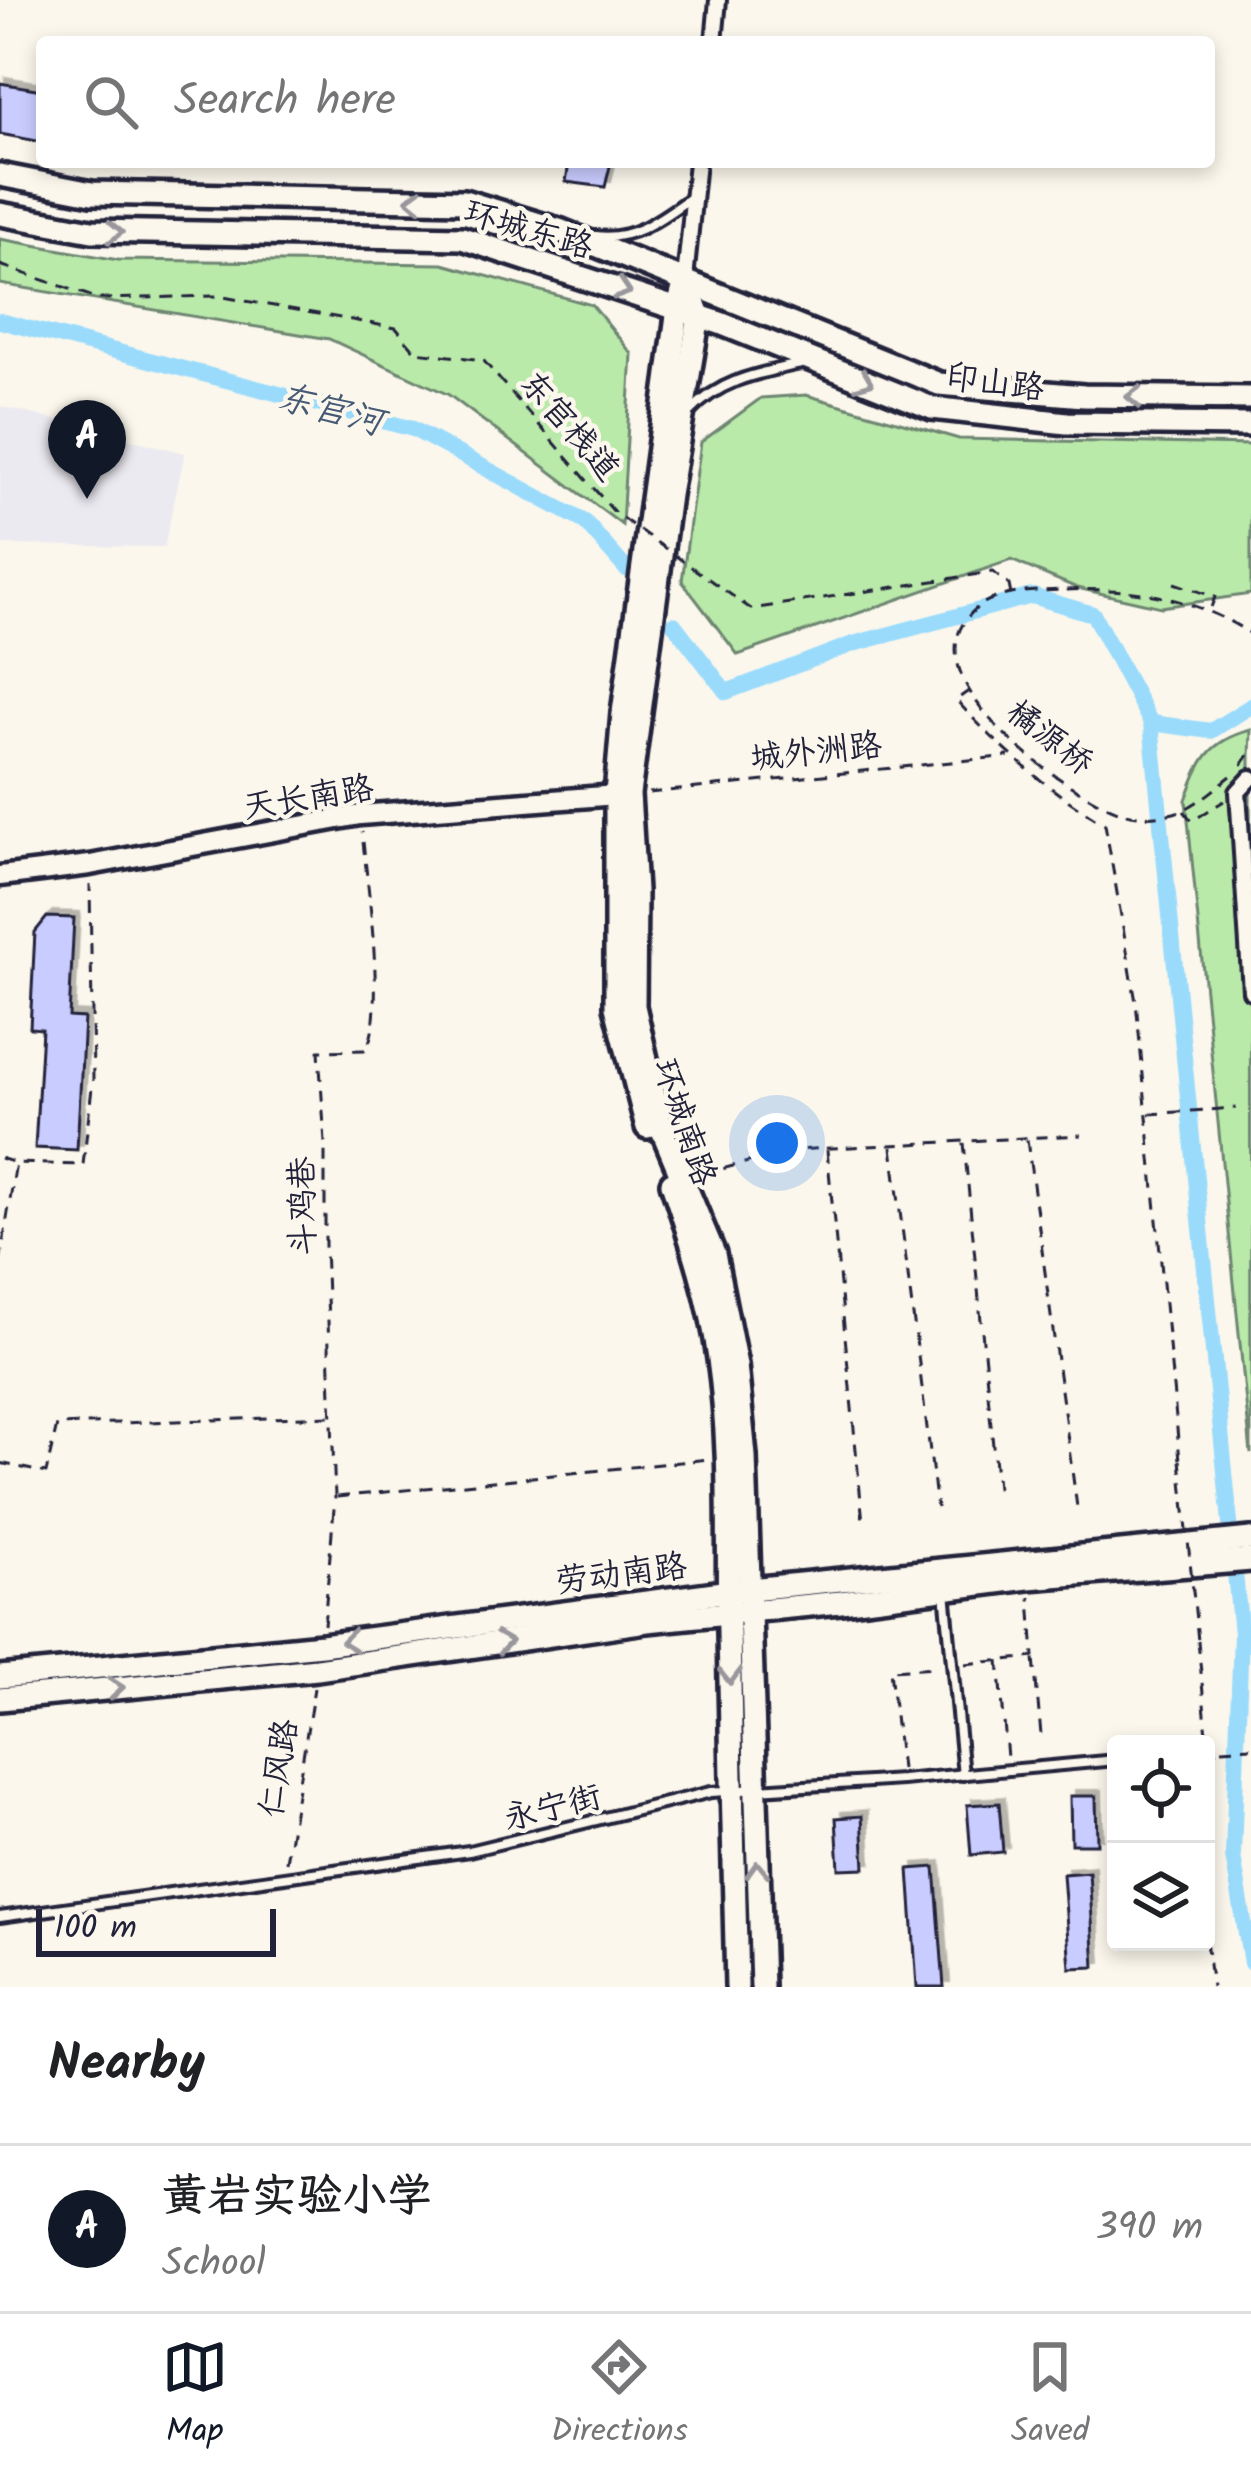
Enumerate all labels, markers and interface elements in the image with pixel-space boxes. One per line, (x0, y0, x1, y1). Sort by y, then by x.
search box (36, 36, 1215, 168)
text: Search here (174, 66, 396, 138)
icon: search (78, 69, 144, 135)
one-way arrow (404, 187, 423, 213)
street label: 环城东路 (457, 188, 599, 275)
one-way arrow (106, 218, 125, 244)
one-way arrow (612, 276, 633, 301)
street label: 印山路 (942, 352, 1047, 417)
street label: 东官栈道 (505, 360, 632, 494)
one-way arrow (853, 367, 874, 391)
water label: 东官河 (271, 370, 394, 454)
one-way arrow (1124, 384, 1143, 410)
pin: A (48, 400, 126, 499)
street label: 橘源桥 (994, 687, 1104, 790)
street label: 城外洲路 (748, 720, 885, 787)
street label: 天长南路 (239, 763, 378, 836)
street label: 环城南路 (636, 1052, 729, 1194)
your location (747, 1113, 807, 1173)
street label: 斗鸡巷 (277, 1156, 332, 1256)
street label: 劳动南路 (553, 1541, 690, 1610)
one-way arrow (339, 1628, 359, 1654)
one-way arrow (493, 1630, 513, 1655)
one-way arrow (716, 1667, 742, 1686)
one-way arrow (107, 1676, 126, 1701)
street label: 仁风路 (247, 1716, 314, 1822)
map controls (1107, 1735, 1215, 1951)
button: locate (1107, 1735, 1215, 1843)
street label: 永宁街 (498, 1772, 607, 1847)
button: layers (1107, 1843, 1215, 1951)
one-way arrow (744, 1860, 770, 1879)
scale bar (36, 1903, 276, 1956)
text: 100 m (54, 1903, 137, 1956)
text: Nearby (48, 2025, 205, 2106)
text: 黄岩实验小学 (162, 2162, 432, 2234)
text: A (75, 2198, 99, 2260)
text: 390 m (1096, 2198, 1203, 2260)
text: School (162, 2234, 266, 2296)
tab: Map (162, 2334, 228, 2459)
tab: Directions (551, 2334, 688, 2459)
tab: Saved (1011, 2334, 1089, 2459)

